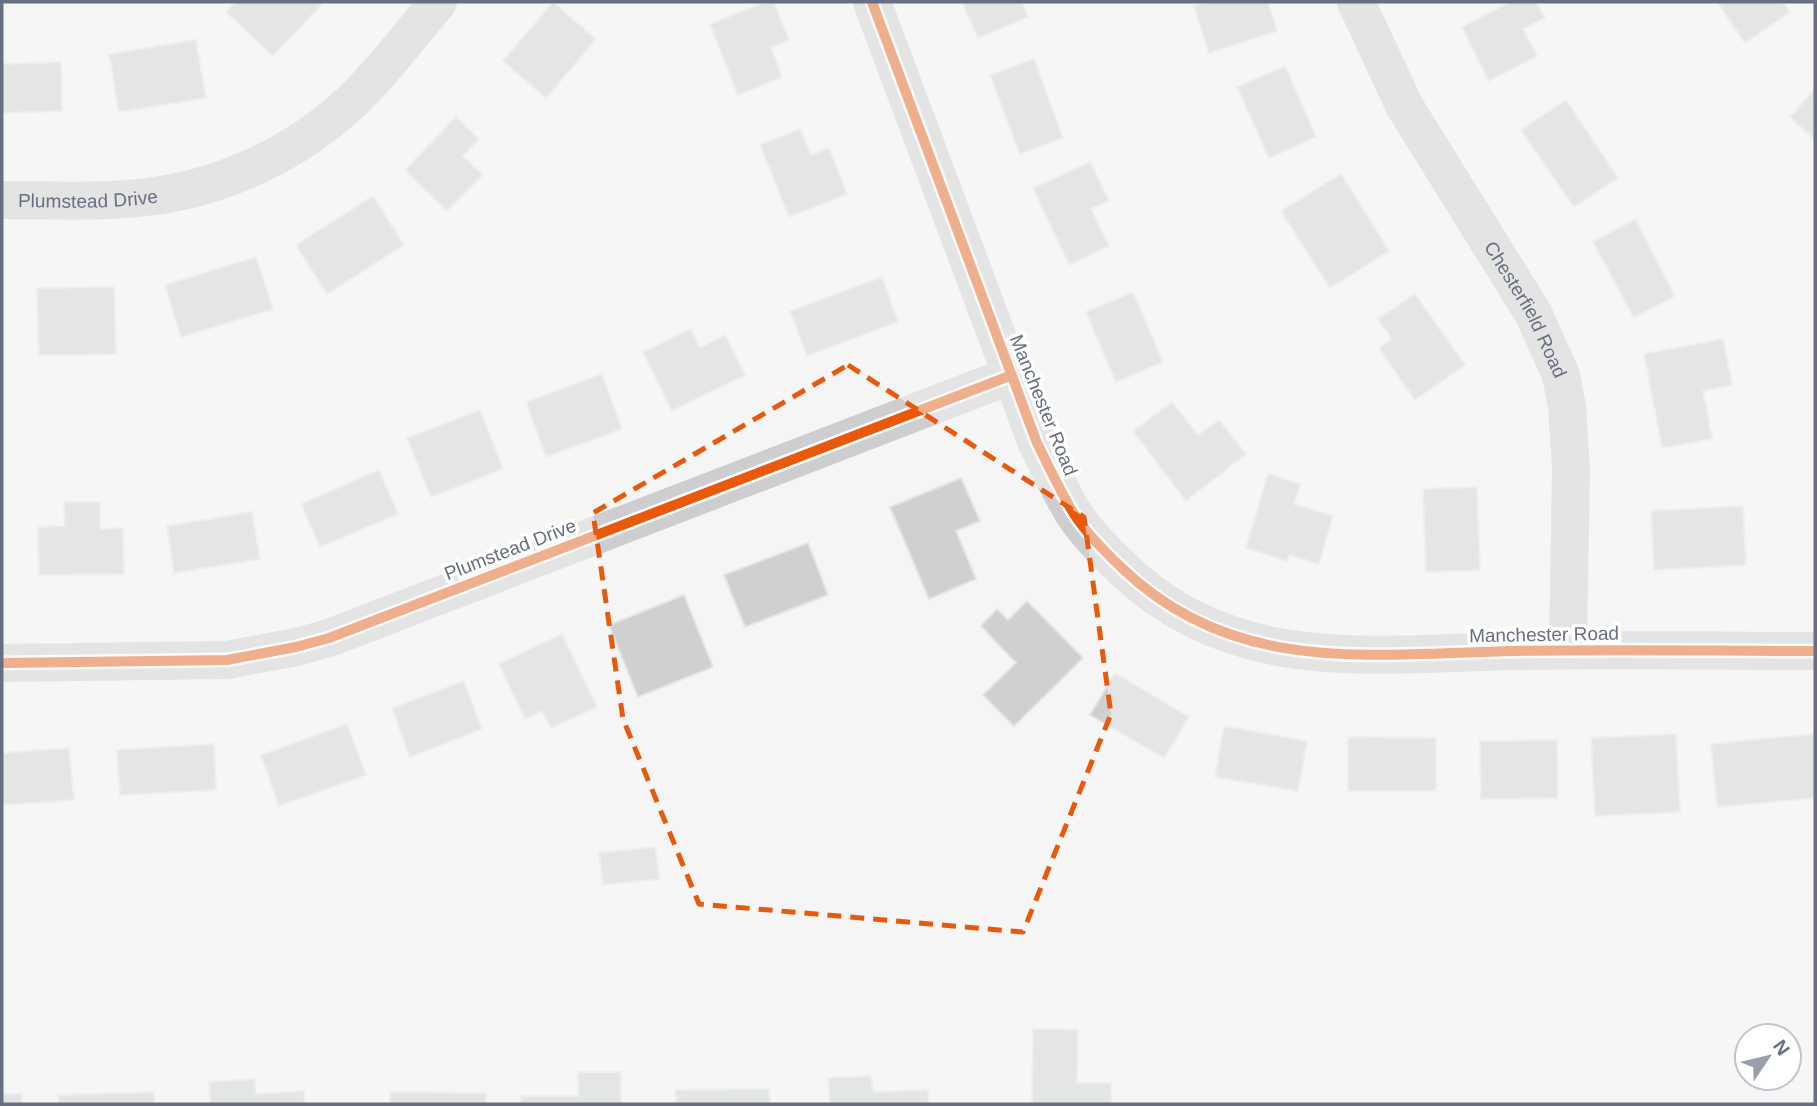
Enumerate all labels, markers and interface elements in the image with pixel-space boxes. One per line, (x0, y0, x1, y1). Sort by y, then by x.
street label: Plumstead Drive (18, 186, 159, 212)
street label: Chesterfield Road (1480, 238, 1571, 381)
street label: Manchester Road (1006, 332, 1081, 479)
street label: Plumstead Drive (441, 515, 579, 584)
street label: Manchester Road (1469, 623, 1619, 646)
north arrow (1733, 1022, 1803, 1092)
text: N (1769, 1036, 1794, 1059)

